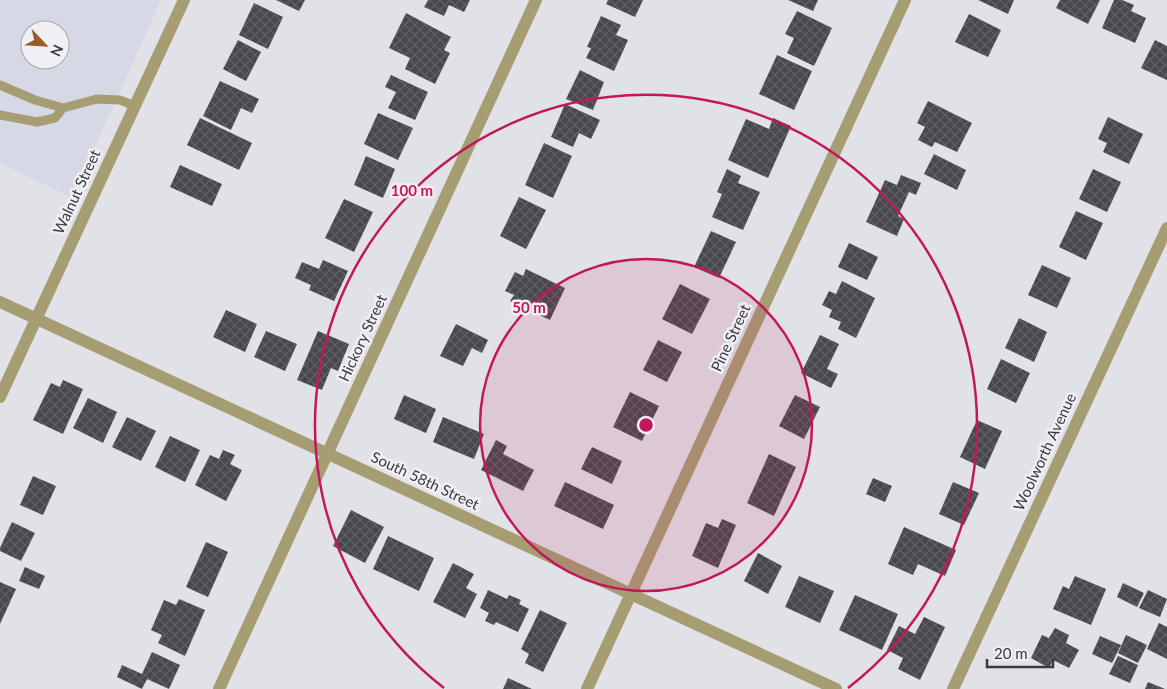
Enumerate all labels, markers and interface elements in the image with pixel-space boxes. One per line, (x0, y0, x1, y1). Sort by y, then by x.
north arrow (20, 20, 70, 70)
text: N (47, 42, 67, 59)
street label: Walnut Street (49, 146, 104, 237)
text: 100 m (391, 181, 433, 199)
street label: Hickory Street (334, 291, 390, 384)
text: 50 m (512, 298, 546, 316)
street label: Pine Street (707, 300, 754, 374)
street label: Woolworth Avenue (1009, 390, 1079, 513)
centre of rings (637, 416, 655, 434)
street label: South 58th Street (369, 447, 483, 513)
scale bar (987, 636, 1053, 668)
text: 20 m (994, 644, 1028, 662)

